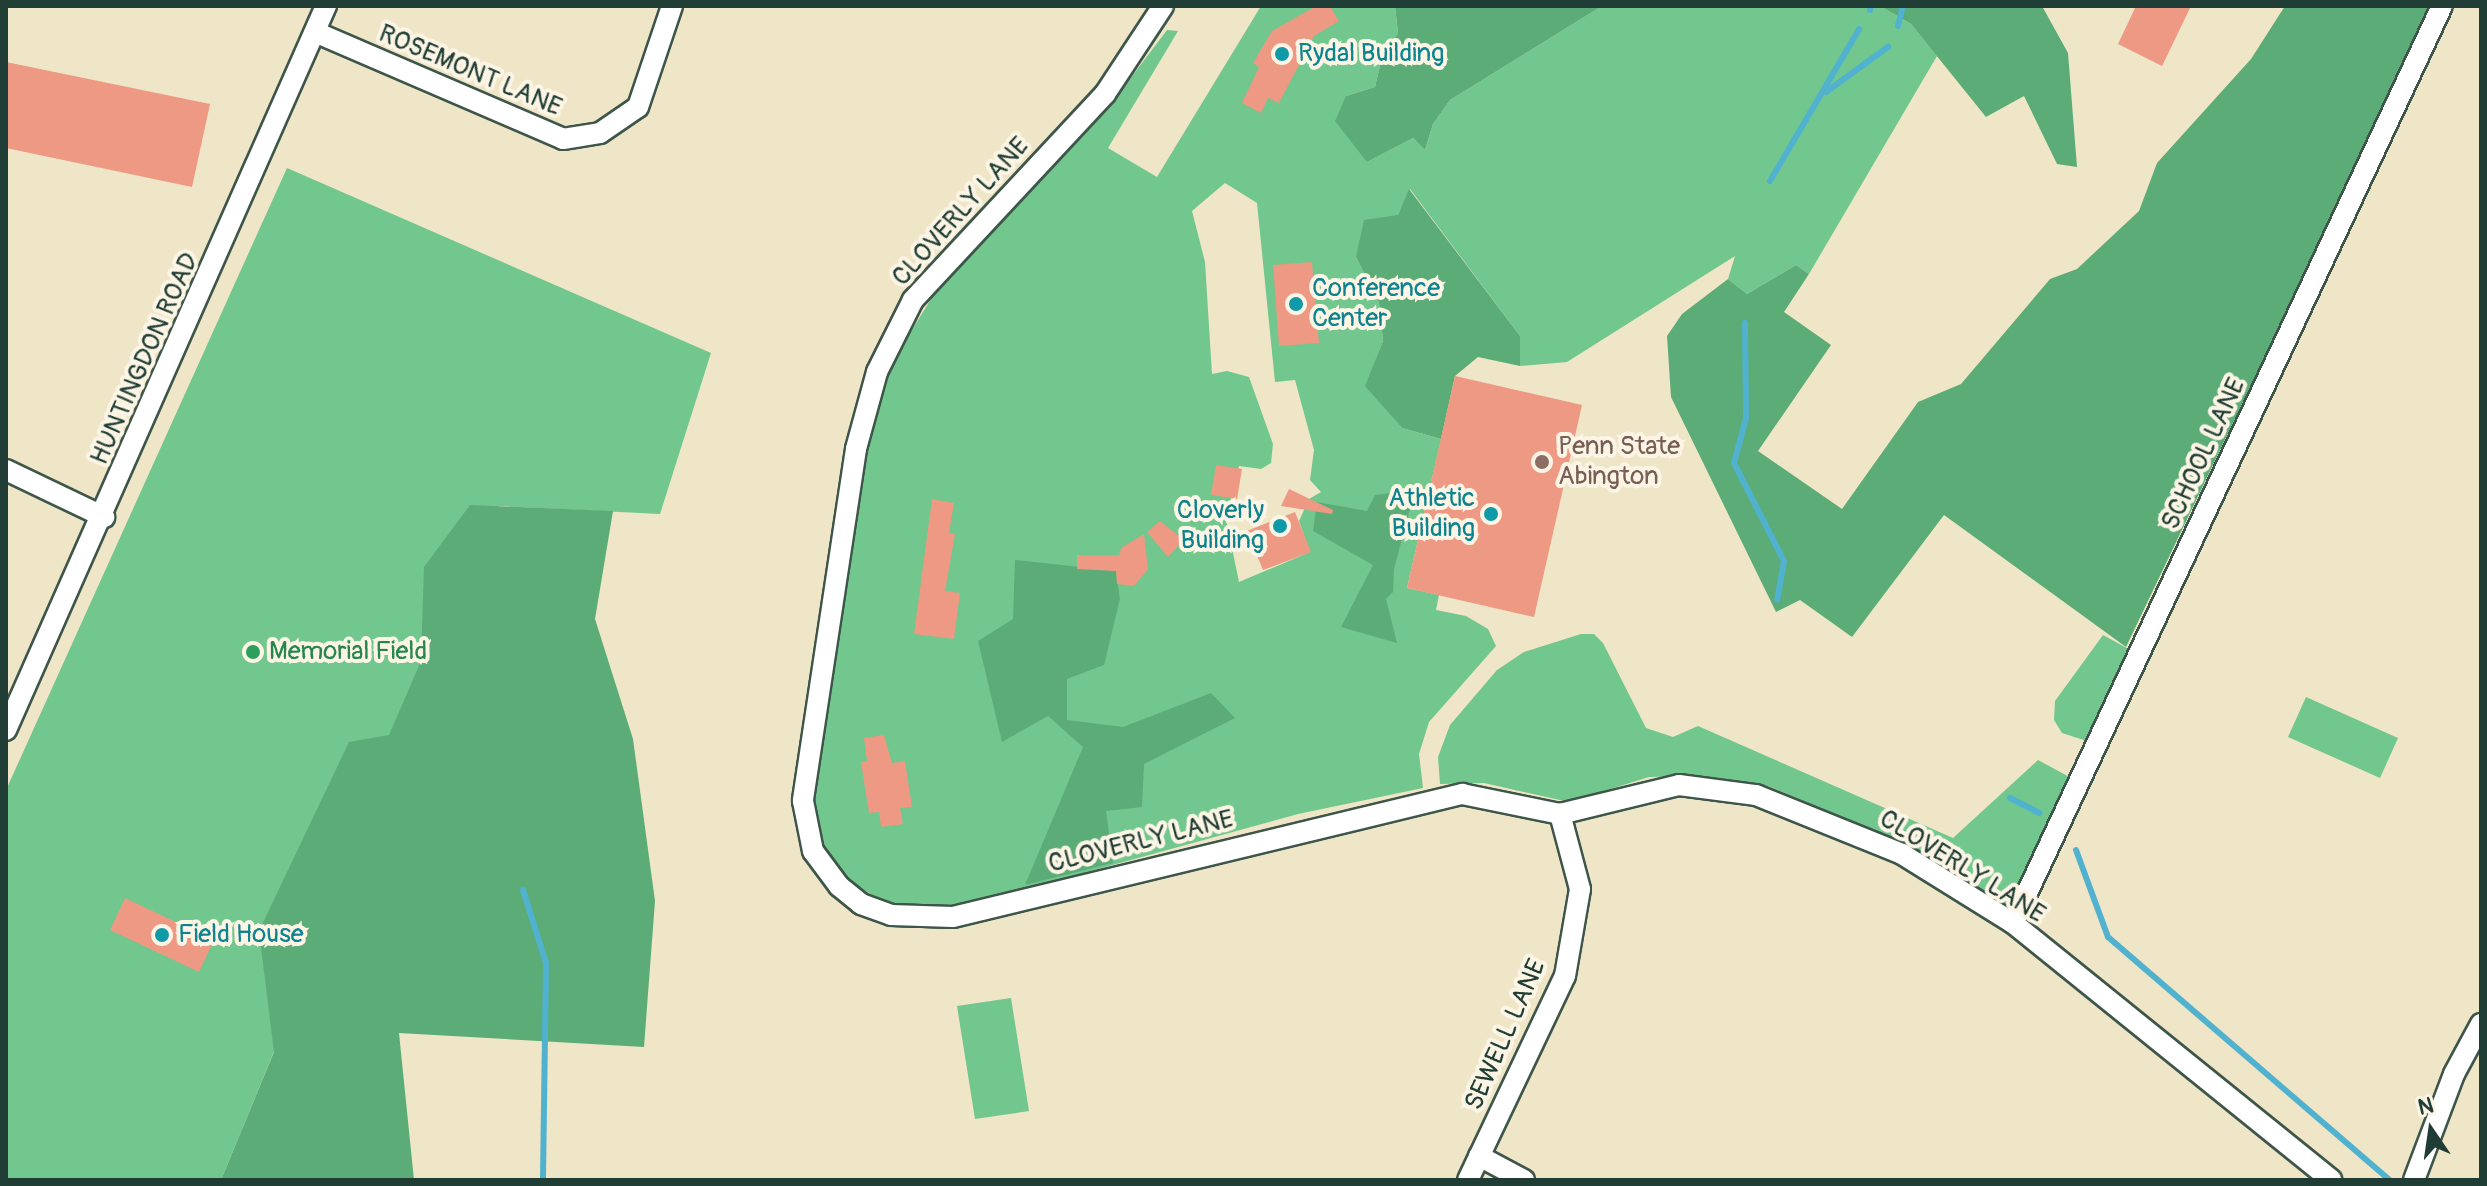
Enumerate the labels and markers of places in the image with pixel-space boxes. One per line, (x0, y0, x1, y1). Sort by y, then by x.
place label: Rydal Building (1298, 38, 1444, 70)
marker: Rydal Building (1273, 45, 1291, 63)
place label: Conference Center (1312, 273, 1440, 334)
marker: Conference Center (1287, 295, 1305, 313)
place label: Penn State Abington (1558, 431, 1680, 492)
marker: Penn State Abington (1533, 453, 1551, 471)
place label: Athletic Building (1388, 483, 1475, 544)
place label: Cloverly Building (1177, 495, 1264, 556)
marker: Athletic Building (1482, 505, 1500, 523)
marker: Cloverly Building (1271, 517, 1289, 535)
place label: Memorial Field (269, 636, 427, 668)
marker: Memorial Field (244, 643, 262, 661)
place label: Field House (178, 919, 304, 951)
marker: Field House (153, 926, 171, 944)

